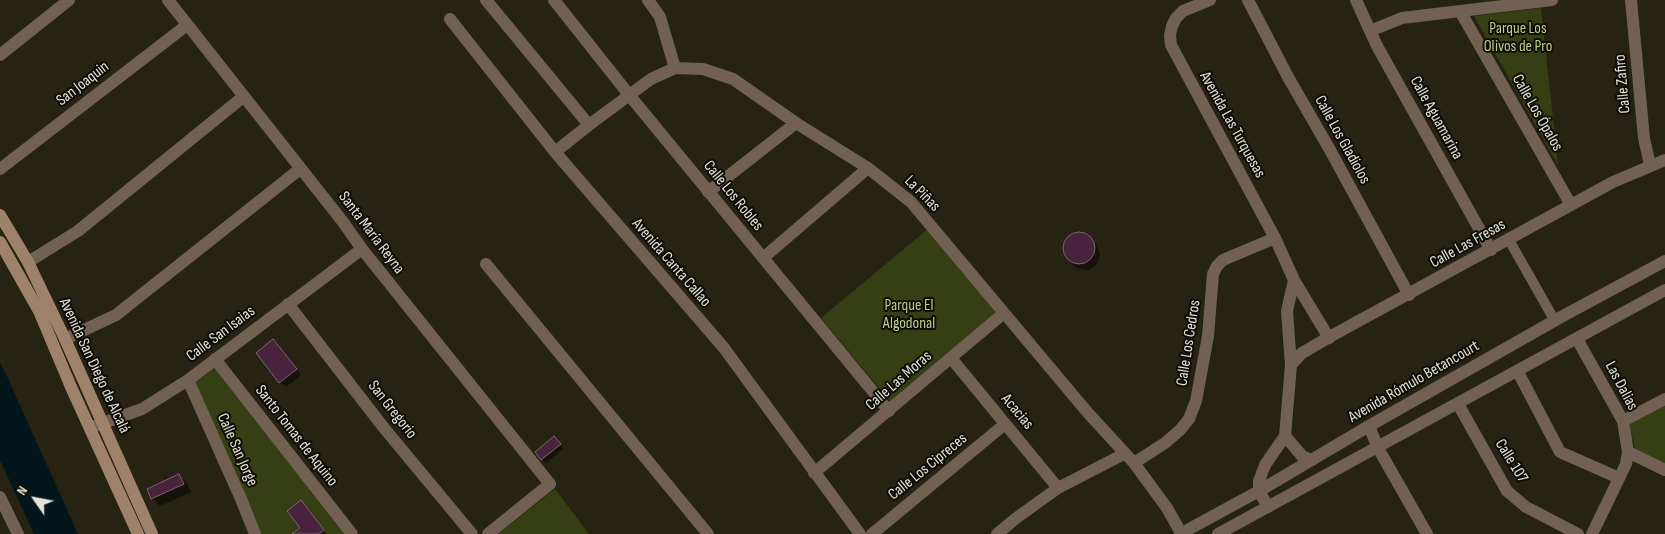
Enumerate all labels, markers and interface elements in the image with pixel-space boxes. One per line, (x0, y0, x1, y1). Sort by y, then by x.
park label: Parque Los Olivos de Pro (1484, 19, 1552, 57)
street label: Calle Zafiro (1611, 54, 1635, 114)
street label: San Joaquin (53, 57, 113, 111)
street label: Avenida Las Turquesas (1195, 69, 1269, 181)
street label: Calle Los Ópalos (1507, 71, 1567, 155)
street label: Calle Aguamarina (1405, 73, 1467, 163)
street label: Calle Los Gladiolos (1310, 92, 1374, 188)
street label: Calle Los Robles (699, 157, 767, 235)
street label: La Piñas (900, 172, 944, 216)
street label: Santa María Reyna (334, 188, 408, 278)
street label: Avenida Canta Callao (627, 215, 715, 311)
street label: Calle Las Fresas (1427, 215, 1509, 273)
street label: Avenida San Diego de Alcalá (54, 295, 134, 437)
park label: Parque El Algodonal (883, 296, 935, 334)
street label: Calle Los Cedros (1173, 299, 1205, 387)
street label: Calle San Isaias (183, 302, 259, 366)
street label: Avenida Rómulo Betancourt (1345, 337, 1483, 427)
street label: Calle Las Moras (862, 347, 936, 415)
street label: Las Dalias (1600, 358, 1642, 414)
street label: San Gregorio (363, 377, 421, 443)
street label: Santo Tomas de Aquino (251, 382, 341, 490)
street label: Acacias (997, 390, 1037, 434)
street label: Calle San Jorge (212, 411, 262, 489)
street label: Calle Los Cipreces (885, 429, 971, 505)
street label: Calle 107 (1490, 436, 1532, 486)
north arrow (10, 474, 60, 524)
text: N (13, 483, 31, 498)

